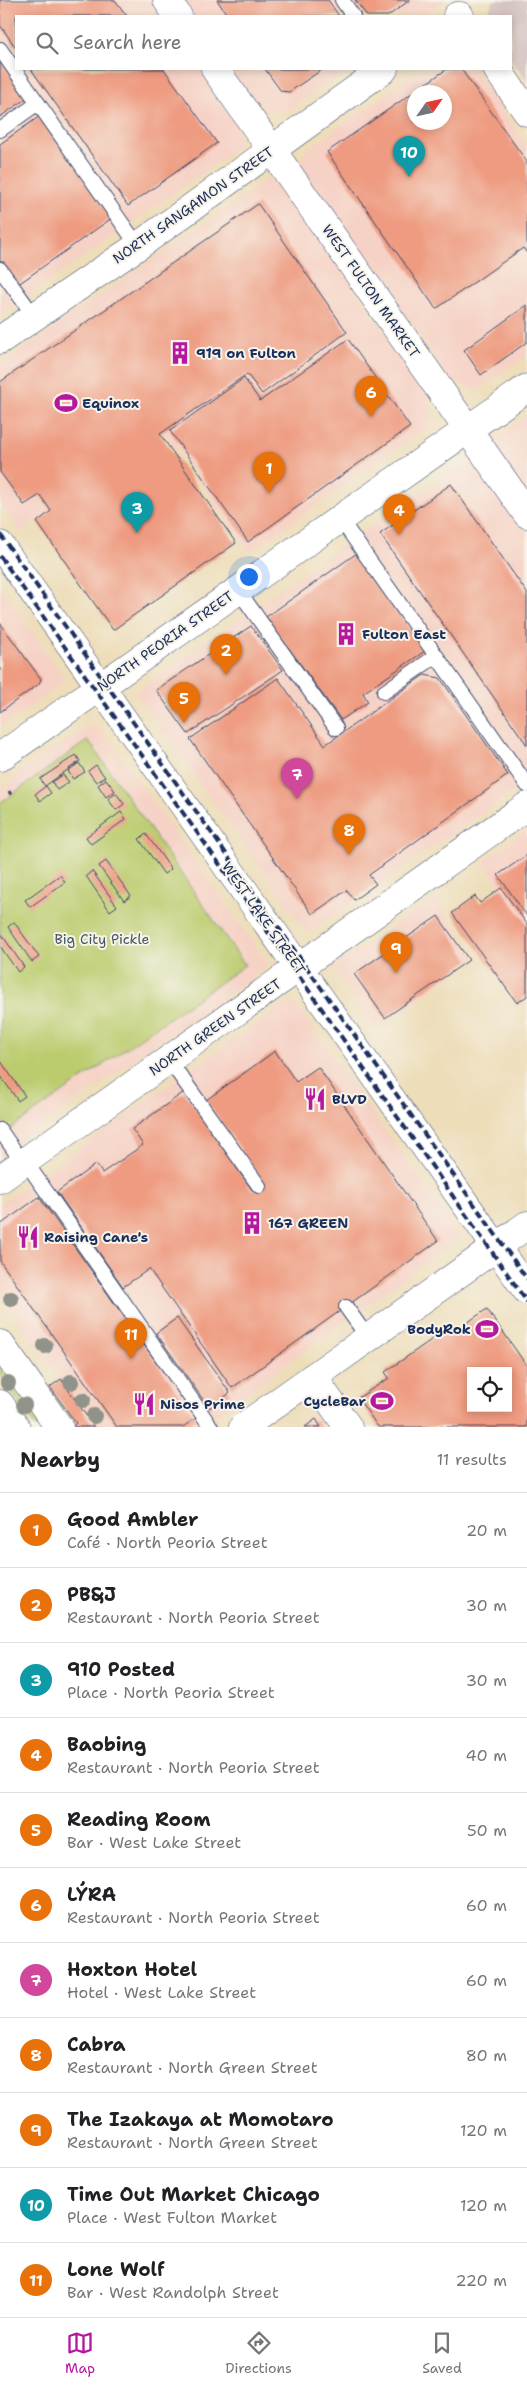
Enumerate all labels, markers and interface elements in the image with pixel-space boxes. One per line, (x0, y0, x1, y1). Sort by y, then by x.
search box (15, 15, 512, 70)
icon: search (33, 29, 61, 57)
text: Search here (73, 30, 182, 55)
north arrow (407, 85, 452, 130)
pin: 10 (393, 136, 425, 177)
street label: NORTH SANGAMON STREET (109, 142, 277, 268)
street label: WEST FULTON MARKET (318, 221, 424, 361)
building icon: 919 on Fulton (167, 340, 193, 366)
place label: 919 on Fulton (196, 344, 296, 362)
pin: 6 (355, 376, 387, 417)
sports icon: Equinox (53, 390, 79, 416)
place label: Equinox (82, 394, 139, 412)
pin: 1 (253, 452, 285, 493)
pin: 3 (121, 492, 153, 533)
pin: 4 (383, 494, 415, 535)
your location (236, 564, 262, 590)
street label: NORTH PEORIA STREET (93, 587, 237, 695)
building icon: Fulton East (333, 621, 359, 647)
place label: Fulton East (362, 625, 446, 643)
pin: 2 (210, 634, 242, 675)
pin: 5 (168, 682, 200, 723)
pin: 7 (281, 758, 313, 799)
pin: 8 (333, 814, 365, 855)
street label: WEST LAKE STREET (218, 858, 310, 978)
park label: Big City Pickle (55, 930, 150, 948)
pin: 9 (380, 932, 412, 973)
street label: NORTH GREEN STREET (145, 974, 285, 1079)
restaurant icon: BLVD (302, 1086, 328, 1112)
place label: BLVD (332, 1090, 367, 1108)
building icon: 167 GREEN (239, 1210, 265, 1236)
place label: 167 GREEN (268, 1214, 348, 1232)
restaurant icon: Raising Cane's (15, 1224, 41, 1250)
place label: Raising Cane's (44, 1228, 148, 1246)
sports icon: BodyRok (474, 1316, 500, 1342)
pin: 11 (115, 1318, 147, 1359)
place label: BodyRok (407, 1320, 471, 1338)
map controls (467, 1367, 512, 1412)
button: locate (467, 1367, 512, 1412)
sports icon: CycleBar (369, 1388, 395, 1414)
restaurant icon: Nisos Prime (131, 1391, 157, 1417)
place label: CycleBar (304, 1392, 366, 1410)
place label: Nisos Prime (160, 1395, 245, 1413)
text: Nearby (20, 1446, 100, 1474)
text: 11 results (437, 1449, 507, 1470)
text: Good Ambler (67, 1507, 198, 1532)
text: 1 (32, 1520, 40, 1541)
text: 20 m (466, 1520, 507, 1541)
text: Café · North Peoria Street (67, 1532, 268, 1553)
text: PB&J (67, 1582, 116, 1607)
text: 2 (30, 1595, 42, 1616)
text: 30 m (466, 1595, 507, 1616)
text: Restaurant · North Peoria Street (67, 1607, 320, 1628)
text: 910 Posted (67, 1657, 175, 1682)
text: 3 (30, 1670, 42, 1691)
text: 30 m (466, 1670, 507, 1691)
text: Place · North Peoria Street (67, 1682, 275, 1703)
text: Baobing (67, 1732, 146, 1757)
text: 4 (30, 1745, 42, 1766)
text: 40 m (465, 1745, 507, 1766)
text: Restaurant · North Peoria Street (67, 1757, 320, 1778)
text: Reading Room (67, 1807, 211, 1832)
text: 5 (31, 1820, 41, 1841)
text: 50 m (467, 1820, 507, 1841)
text: Bar · West Lake Street (67, 1832, 241, 1853)
text: LÝRA (67, 1882, 116, 1907)
text: 6 (30, 1895, 42, 1916)
text: 60 m (466, 1895, 507, 1916)
text: Restaurant · North Peoria Street (67, 1907, 320, 1928)
text: Hoxton Hotel (67, 1957, 197, 1982)
text: 7 (30, 1970, 42, 1991)
text: 60 m (466, 1970, 507, 1991)
text: Hotel · West Lake Street (67, 1982, 256, 2003)
text: Cabra (67, 2032, 126, 2057)
text: 8 (30, 2045, 42, 2066)
text: 80 m (466, 2045, 507, 2066)
text: Restaurant · North Green Street (67, 2057, 318, 2078)
text: The Izakaya at Momotaro (67, 2107, 334, 2132)
text: 9 (30, 2120, 42, 2141)
text: 120 m (460, 2120, 507, 2141)
text: Restaurant · North Green Street (67, 2132, 318, 2153)
text: Time Out Market Chicago (67, 2182, 320, 2207)
text: 10 (27, 2195, 45, 2216)
text: 120 m (460, 2195, 507, 2216)
text: Place · West Fulton Market (67, 2207, 277, 2228)
text: Lone Wolf (67, 2257, 165, 2282)
text: 11 (29, 2270, 43, 2291)
text: 220 m (455, 2270, 507, 2291)
text: Bar · West Randolph Street (67, 2282, 279, 2303)
tab: Map (65, 2329, 95, 2377)
tab: Directions (225, 2329, 292, 2377)
tab: Saved (422, 2329, 462, 2377)

